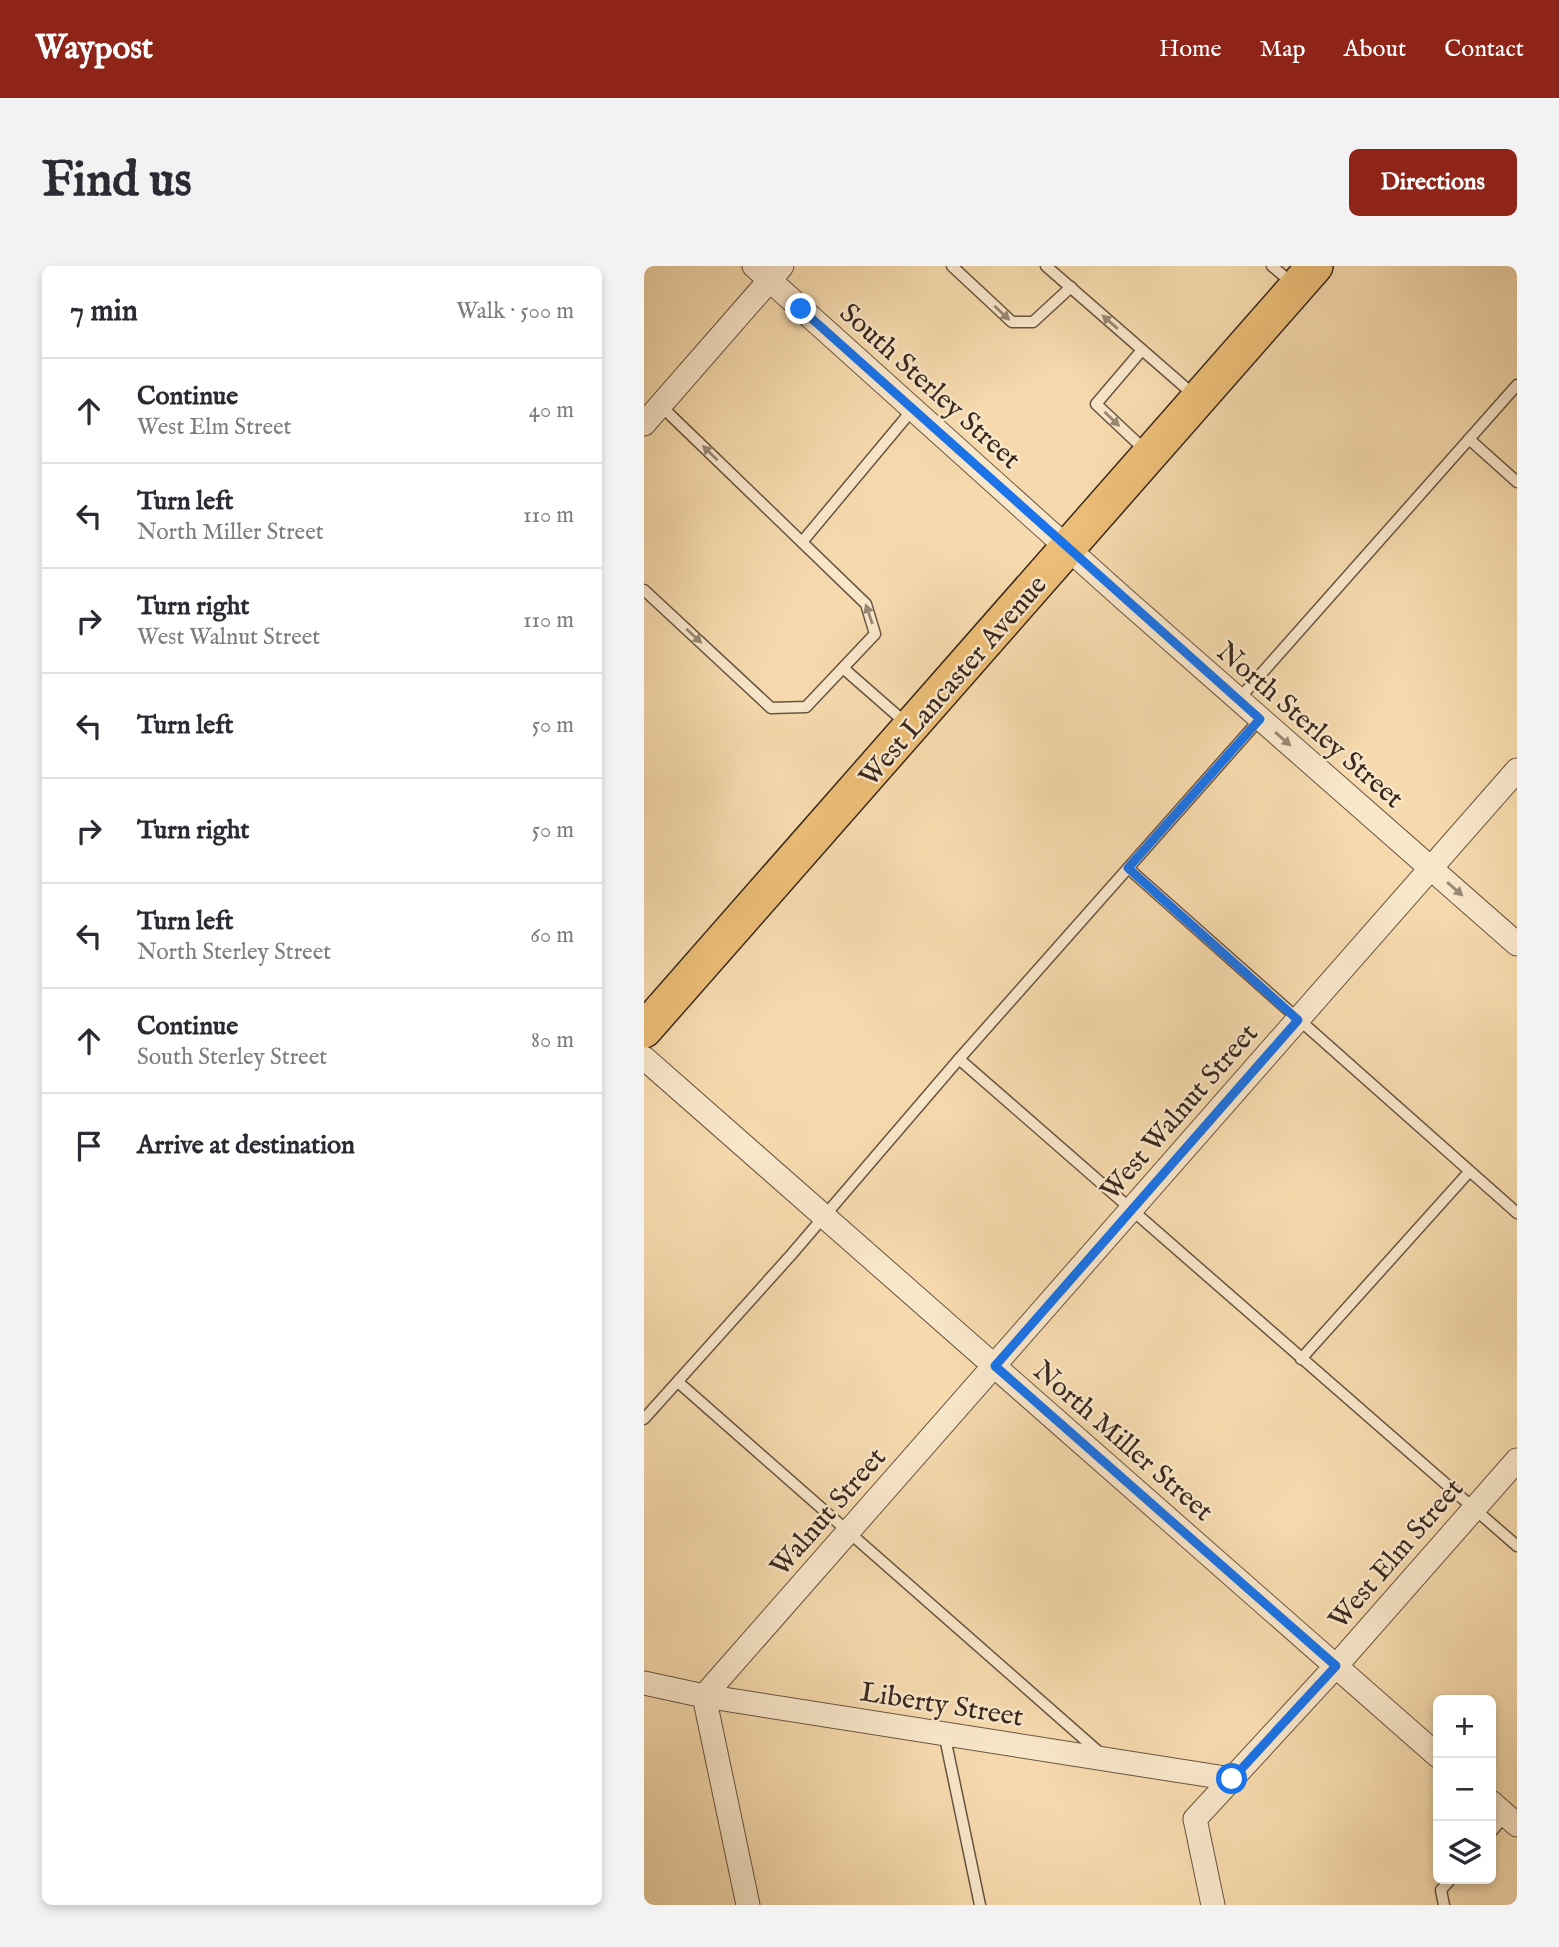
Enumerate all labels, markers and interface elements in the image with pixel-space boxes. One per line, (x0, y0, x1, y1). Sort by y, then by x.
text: Waypost (35, 28, 153, 70)
text: Home (1159, 34, 1222, 65)
text: Map (1260, 34, 1306, 65)
text: About (1344, 34, 1406, 65)
text: Contact (1444, 34, 1524, 65)
button: Directions (1349, 149, 1517, 216)
text: Find us (42, 151, 192, 213)
text: 7 min (70, 293, 138, 331)
route end (785, 293, 816, 324)
street label: South Sterley Street (832, 296, 1027, 478)
text: Walk · 500 m (456, 297, 574, 326)
one-way arrow (993, 304, 1010, 320)
one-way arrow (1101, 314, 1119, 330)
text: Continue (137, 380, 238, 413)
icon: ahead (70, 392, 108, 430)
text: 40 m (529, 396, 574, 425)
one-way arrow (1103, 410, 1120, 426)
text: West Elm Street (137, 413, 292, 442)
one-way arrow (702, 445, 719, 461)
text: Turn left (137, 485, 234, 518)
icon: left (70, 497, 108, 535)
text: 110 m (523, 501, 574, 530)
text: North Miller Street (137, 518, 324, 547)
street label: West Lancaster Avenue (852, 569, 1055, 795)
text: Turn right (137, 590, 250, 623)
icon: right (70, 602, 108, 640)
one-way arrow (863, 603, 873, 624)
text: 110 m (523, 606, 574, 635)
text: West Walnut Street (137, 623, 320, 652)
one-way arrow (685, 628, 703, 644)
street label: North Sterley Street (1209, 635, 1410, 817)
icon: left (70, 707, 108, 745)
text: Turn left (137, 709, 234, 742)
text: 50 m (532, 711, 574, 740)
one-way arrow (1274, 731, 1292, 747)
icon: right (70, 812, 108, 850)
text: Turn right (137, 814, 250, 847)
text: 50 m (532, 816, 574, 845)
one-way arrow (1446, 881, 1463, 896)
text: Turn left (137, 905, 234, 938)
icon: left (70, 917, 108, 955)
text: 60 m (530, 921, 574, 950)
text: North Sterley Street (137, 938, 331, 967)
text: Continue (137, 1010, 238, 1043)
street label: West Walnut Street (1094, 1017, 1266, 1208)
icon: ahead (70, 1022, 108, 1060)
text: 80 m (531, 1026, 574, 1055)
text: South Sterley Street (137, 1043, 327, 1072)
icon: arrive (70, 1127, 108, 1165)
text: Arrive at destination (137, 1129, 355, 1162)
street label: North Miller Street (1025, 1354, 1220, 1530)
street label: Walnut Street (763, 1441, 895, 1584)
street label: West Elm Street (1322, 1472, 1472, 1637)
street label: Liberty Street (858, 1675, 1026, 1736)
map controls (1433, 1695, 1496, 1884)
button: + (1433, 1695, 1496, 1758)
button: − (1433, 1758, 1496, 1821)
route start (1216, 1763, 1247, 1794)
button: layers (1433, 1821, 1496, 1884)

